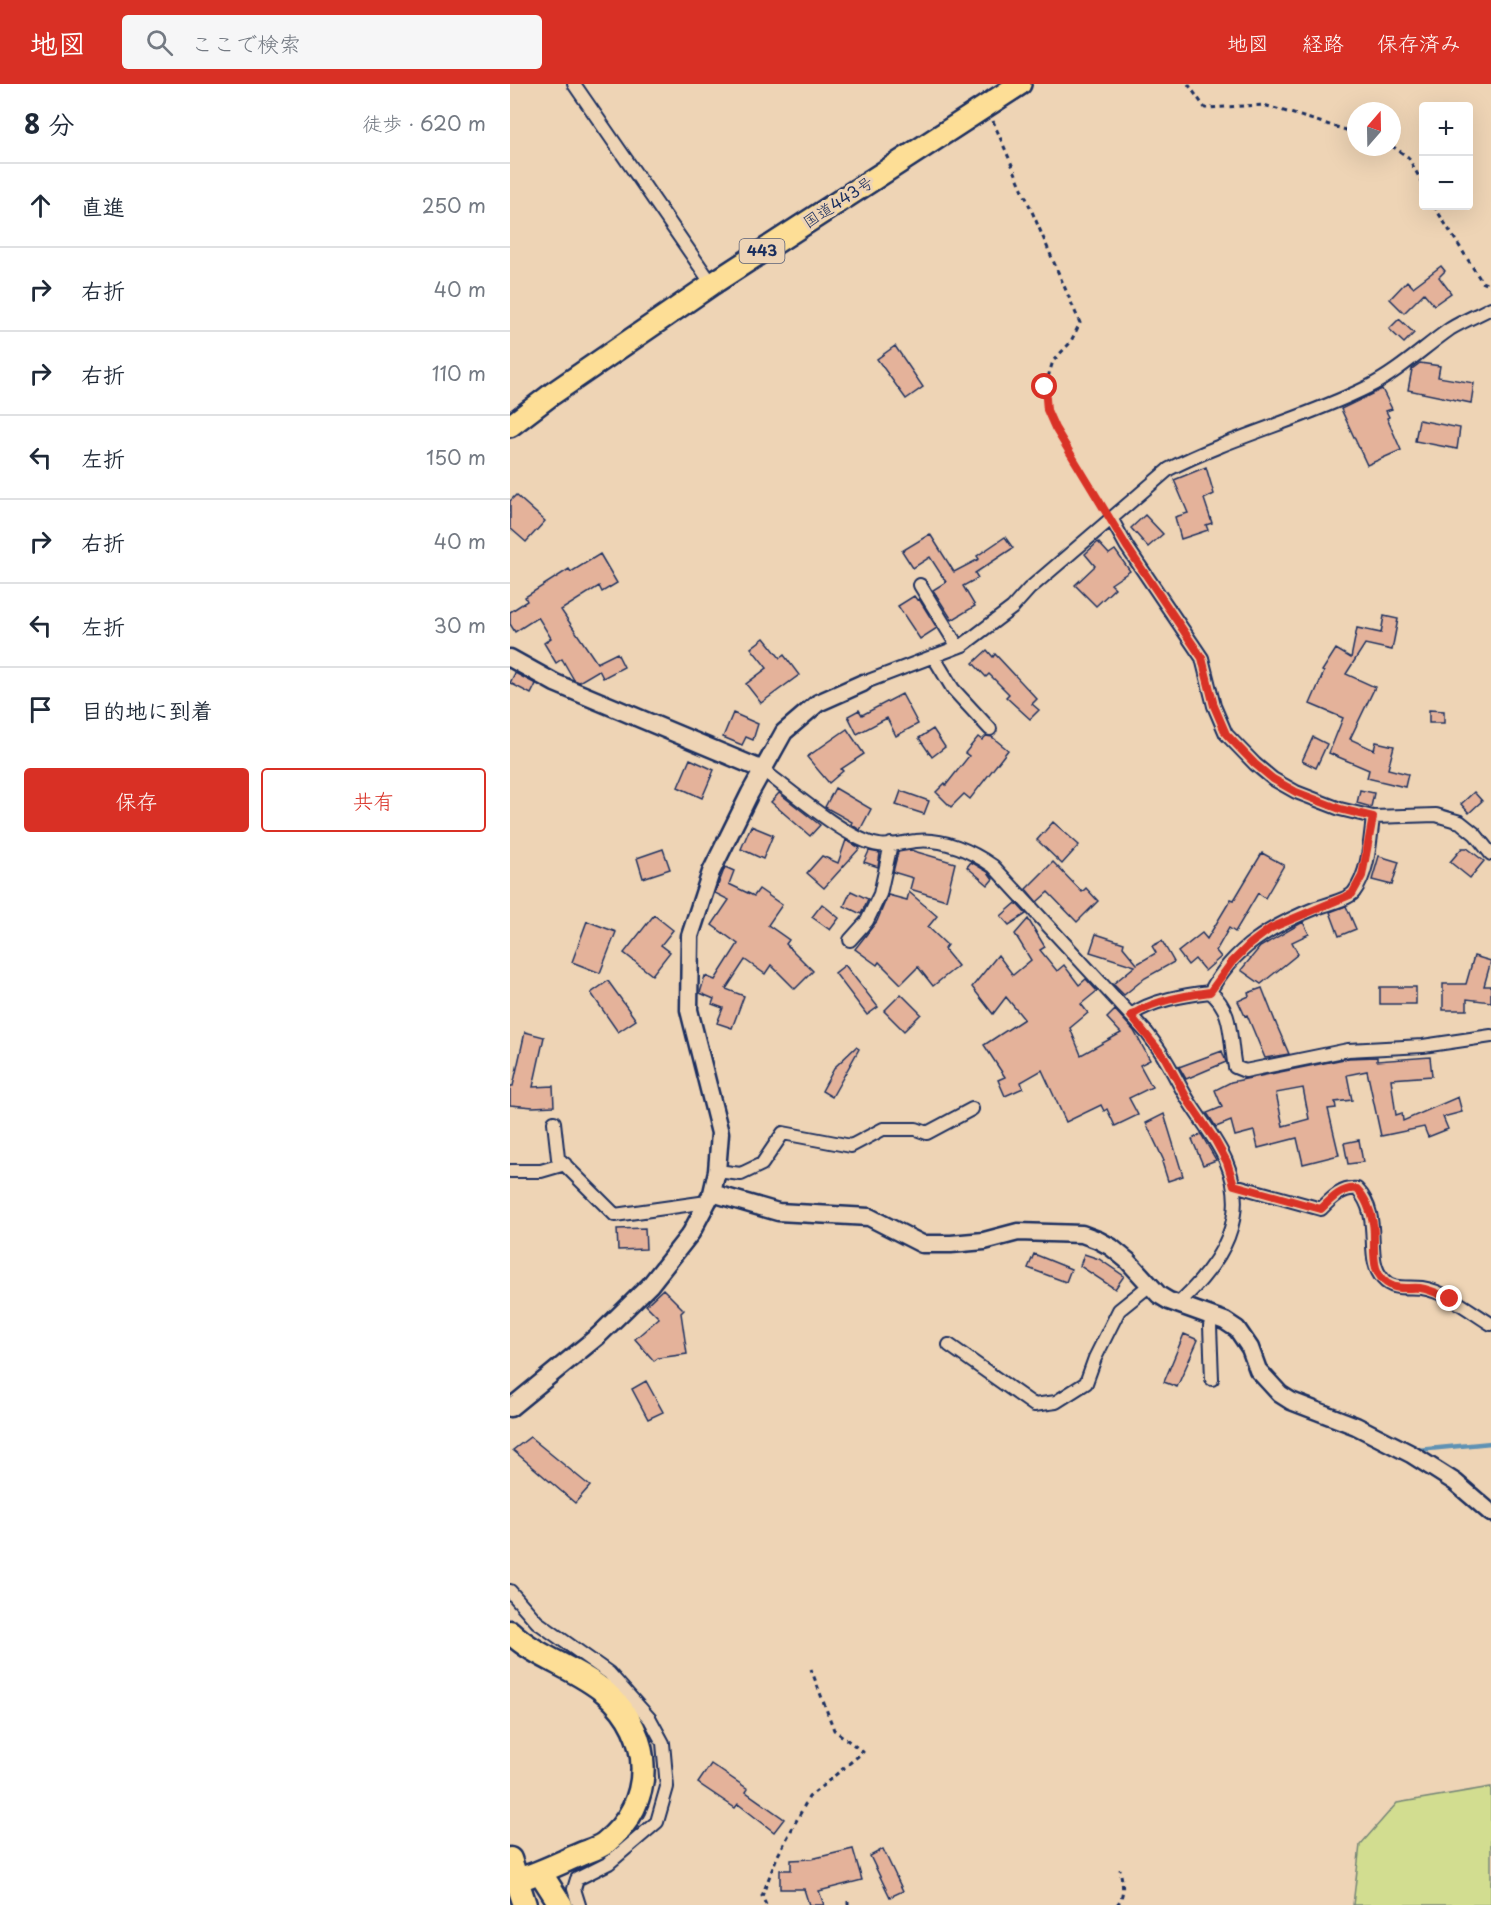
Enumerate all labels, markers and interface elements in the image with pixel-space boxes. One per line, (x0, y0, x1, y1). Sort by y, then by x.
search box (122, 15, 542, 69)
text: 地図 (30, 21, 86, 64)
icon: search (143, 26, 176, 59)
text: ここで検索 (191, 26, 301, 59)
text: 地図 (1227, 26, 1269, 58)
text: 経路 (1302, 26, 1344, 58)
text: 保存済み (1377, 26, 1461, 58)
north arrow (1347, 102, 1401, 156)
map controls (1419, 102, 1473, 210)
button: + (1419, 102, 1473, 156)
text: 8 分 (24, 104, 75, 143)
text: 徒歩 · 620 m (362, 108, 486, 138)
button: − (1419, 156, 1473, 210)
street label: 国道443号 (798, 169, 877, 233)
icon: ahead (24, 189, 57, 222)
text: 直進 (81, 189, 125, 222)
text: 250 m (422, 190, 486, 220)
road number: 443 (740, 239, 784, 263)
icon: right (24, 273, 57, 306)
text: 右折 (81, 273, 125, 306)
text: 40 m (434, 274, 486, 304)
icon: right (24, 357, 57, 390)
text: 右折 (81, 357, 125, 390)
text: 110 m (432, 358, 486, 388)
route start (1031, 373, 1057, 399)
icon: left (24, 441, 57, 474)
text: 左折 (81, 441, 125, 474)
text: 150 m (426, 442, 486, 472)
icon: right (24, 525, 57, 558)
text: 右折 (81, 525, 125, 558)
text: 40 m (434, 526, 486, 556)
icon: left (24, 609, 57, 642)
text: 左折 (81, 609, 125, 642)
text: 30 m (433, 610, 486, 640)
icon: arrive (24, 693, 57, 726)
text: 目的地に到着 (81, 693, 213, 726)
button: 保存 (24, 768, 249, 832)
button: 共有 (261, 768, 486, 832)
route end (1436, 1285, 1462, 1311)

